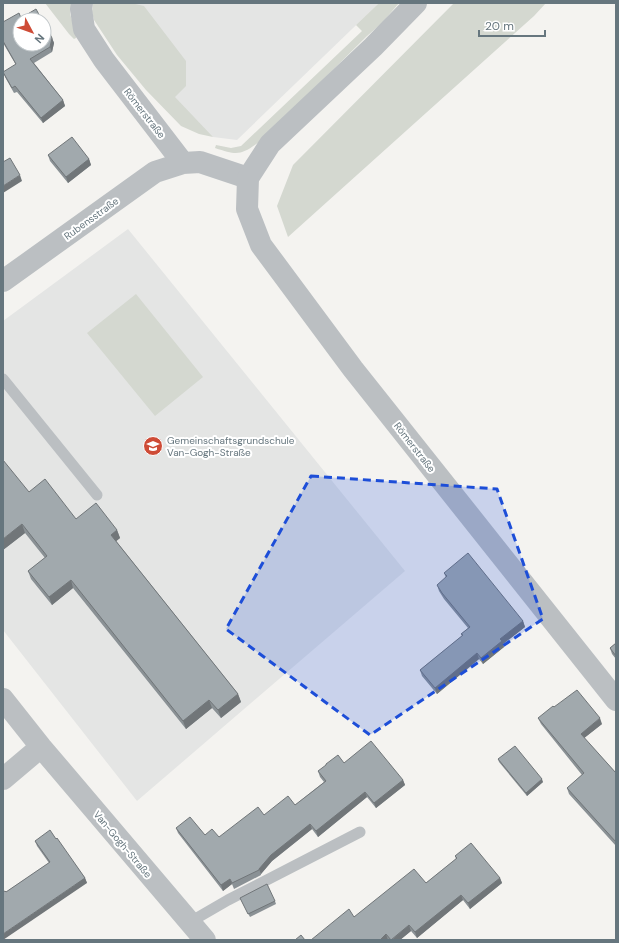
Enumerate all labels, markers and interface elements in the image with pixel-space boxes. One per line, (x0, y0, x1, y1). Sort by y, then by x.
north arrow (12, 12, 52, 52)
scale bar (479, 12, 545, 38)
text: 20 m (485, 18, 514, 34)
text: N (32, 31, 47, 46)
street label: Römerstraße (121, 86, 168, 141)
street label: Rubensstraße (61, 194, 121, 243)
street label: Römerstraße (391, 420, 438, 475)
place label: Gemeinschaftsgrundschule Van-Gogh-Straße (167, 434, 295, 459)
school or university icon: Gemeinschaftsgrundschule Van-Gogh-Straße (142, 435, 164, 457)
street label: Van-Gogh-Straße (91, 808, 155, 881)

